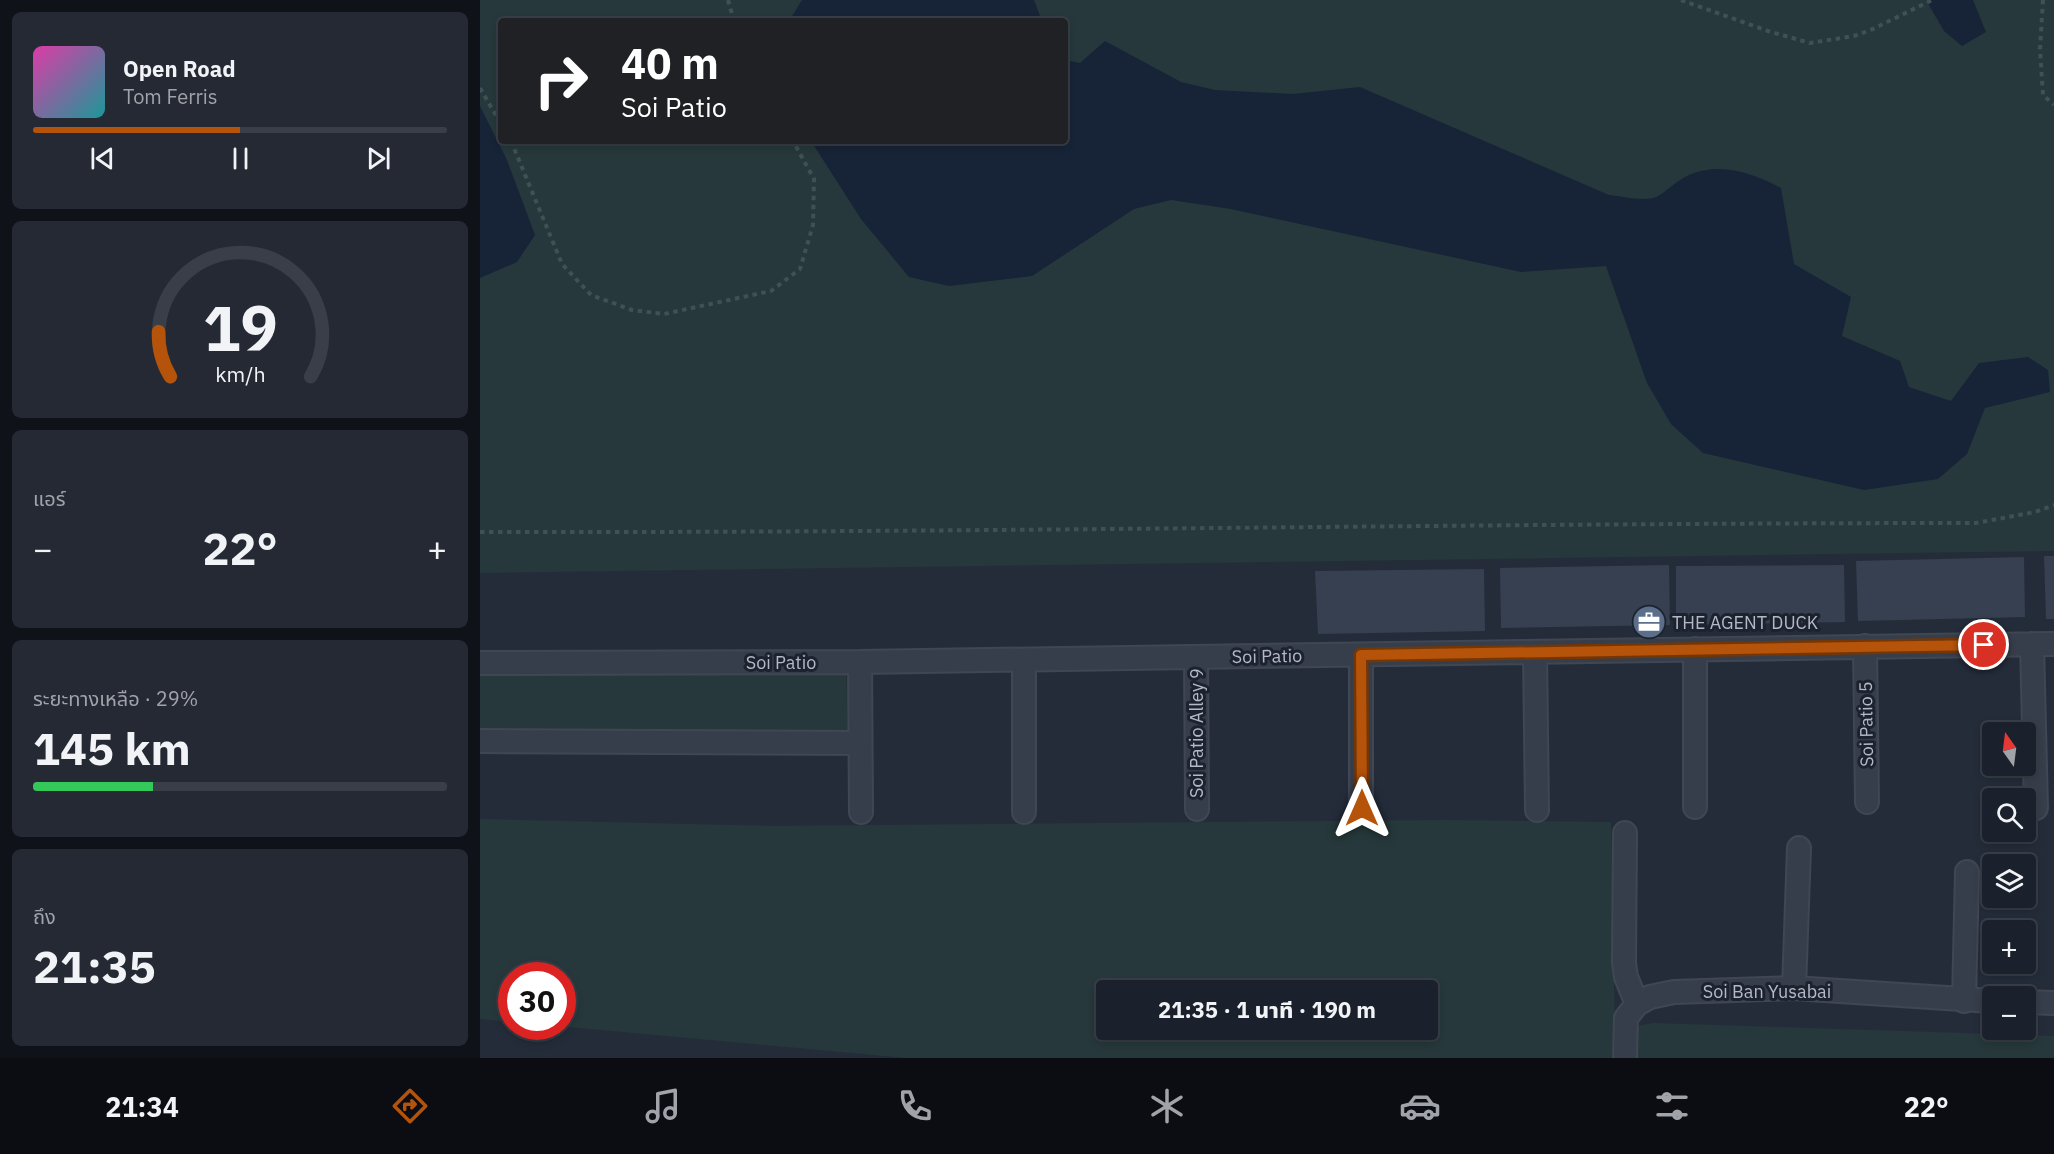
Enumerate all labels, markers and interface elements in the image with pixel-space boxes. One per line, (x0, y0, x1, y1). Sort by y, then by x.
text: 40 m (621, 36, 719, 91)
icon: right (522, 42, 600, 120)
text: Open Road (123, 54, 236, 83)
text: Tom Ferris (123, 83, 218, 110)
text: Soi Patio (621, 89, 727, 124)
icon: previous (86, 142, 119, 175)
icon: pause (224, 142, 257, 175)
icon: next (362, 142, 395, 175)
text: 19 (203, 287, 277, 368)
text: km/h (215, 360, 265, 388)
text: แอร์ (33, 485, 65, 512)
text: 22° (202, 519, 278, 577)
text: − (33, 527, 53, 570)
text: + (427, 527, 447, 570)
office icon: THE AGENT DUCK (1631, 604, 1667, 640)
place label: THE AGENT DUCK (1672, 611, 1819, 634)
pin (1958, 619, 2009, 670)
icon: arrive (1967, 628, 2000, 661)
street label: Soi Patio (1232, 644, 1302, 668)
street label: Soi Patio (746, 651, 816, 674)
street label: Soi Patio Alley 9 (1185, 668, 1208, 798)
street label: Soi Patio 5 (1854, 681, 1878, 767)
text: ระยะทางเหลือ · 29% (33, 685, 198, 712)
text: 145 km (33, 719, 191, 777)
north arrow (1982, 722, 2036, 776)
map controls (1982, 722, 2036, 1040)
position arrow (1330, 776, 1394, 840)
button: search (1982, 788, 2036, 842)
button: layers (1982, 854, 2036, 908)
text: ถึง (33, 903, 56, 930)
button: + (1982, 920, 2036, 974)
text: 21:35 (33, 937, 156, 995)
speed limit sign: 30 (498, 962, 576, 1040)
street label: Soi Ban Yusabai (1703, 980, 1831, 1003)
button: − (1982, 986, 2036, 1040)
text: 21:35 · 1 นาที · 190 m (1158, 995, 1376, 1024)
icon: directions (389, 1085, 431, 1127)
icon: music (642, 1085, 684, 1127)
icon: phone (894, 1085, 936, 1127)
icon: climate (1146, 1085, 1188, 1127)
icon: car (1399, 1085, 1441, 1127)
icon: filters (1651, 1085, 1693, 1127)
text: 21:34 (105, 1089, 179, 1124)
text: 22° (1904, 1089, 1949, 1124)

